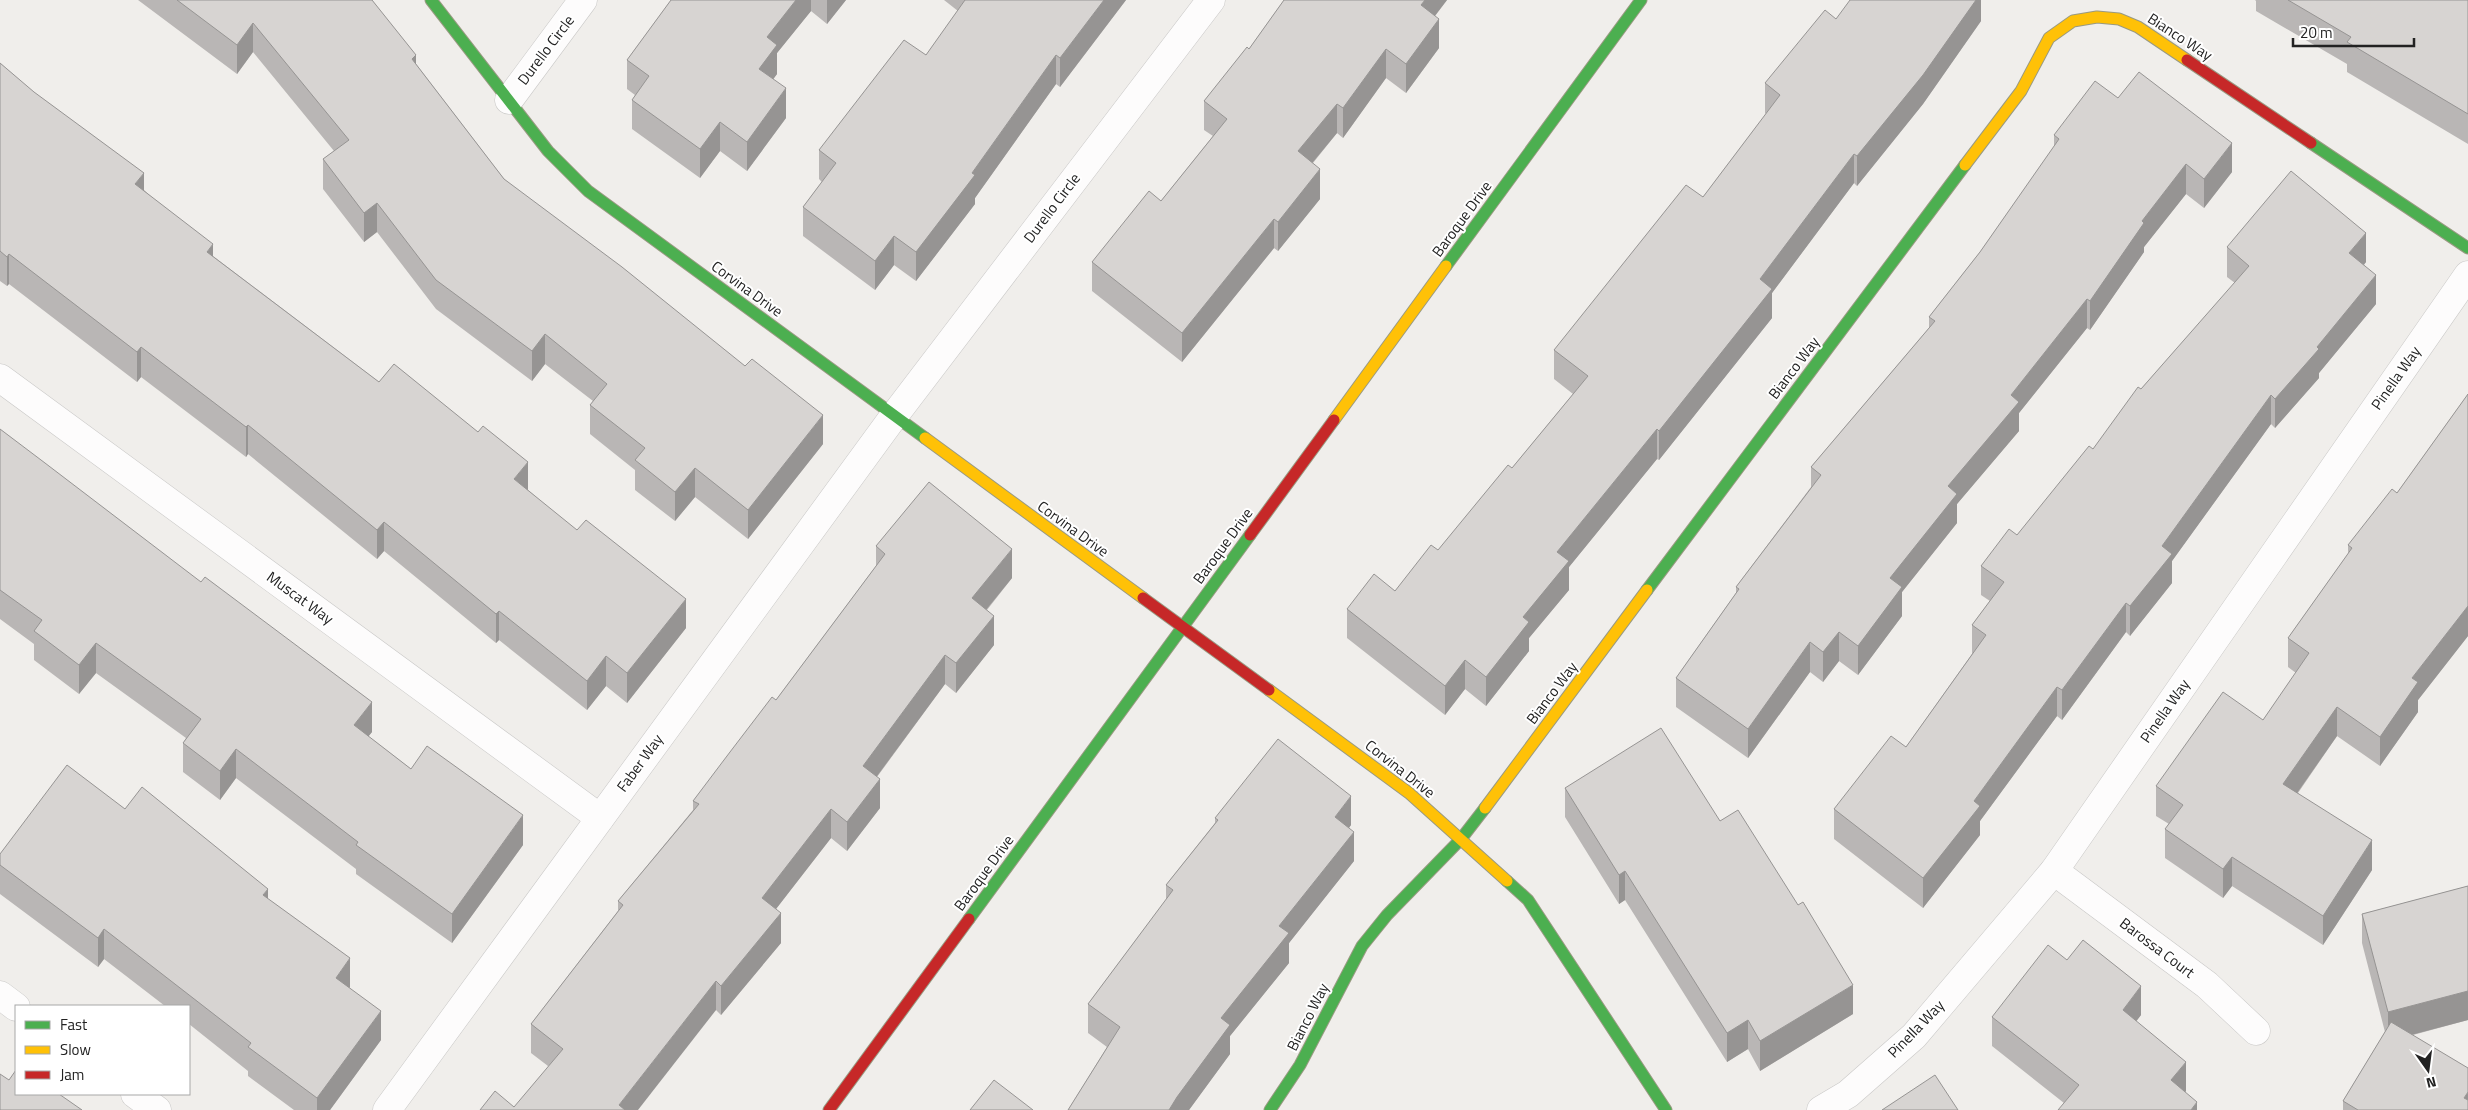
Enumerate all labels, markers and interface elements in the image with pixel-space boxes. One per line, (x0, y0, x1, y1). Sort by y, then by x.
street label: Bianco Way (2143, 7, 2217, 66)
street label: Durello Circle (512, 10, 580, 90)
scale bar (2293, 15, 2414, 47)
text: 20 m (2300, 21, 2333, 44)
street label: Durello Circle (1018, 168, 1086, 248)
street label: Baroque Drive (1426, 176, 1497, 262)
street label: Corvina Drive (707, 255, 788, 322)
street label: Bianco Way (1762, 331, 1825, 404)
street label: Pinella Way (2365, 341, 2426, 414)
street label: Corvina Drive (1033, 495, 1114, 562)
street label: Baroque Drive (1187, 503, 1258, 589)
street label: Muscat Way (262, 565, 339, 630)
street label: Bianco Way (1520, 656, 1583, 729)
street label: Pinella Way (2134, 674, 2195, 747)
street label: Faber Way (611, 729, 668, 796)
street label: Corvina Drive (1360, 734, 1440, 803)
street label: Baroque Drive (948, 830, 1019, 916)
street label: Barossa Court (2115, 912, 2200, 984)
street label: Bianco Way (1281, 979, 1334, 1055)
street label: Pinella Way (1882, 994, 1949, 1063)
legend (15, 1005, 190, 1095)
text: Fast (60, 1013, 88, 1036)
text: Slow (60, 1038, 91, 1061)
north arrow (2403, 1045, 2453, 1095)
text: Jam (60, 1063, 84, 1086)
text: N (2424, 1072, 2439, 1094)

